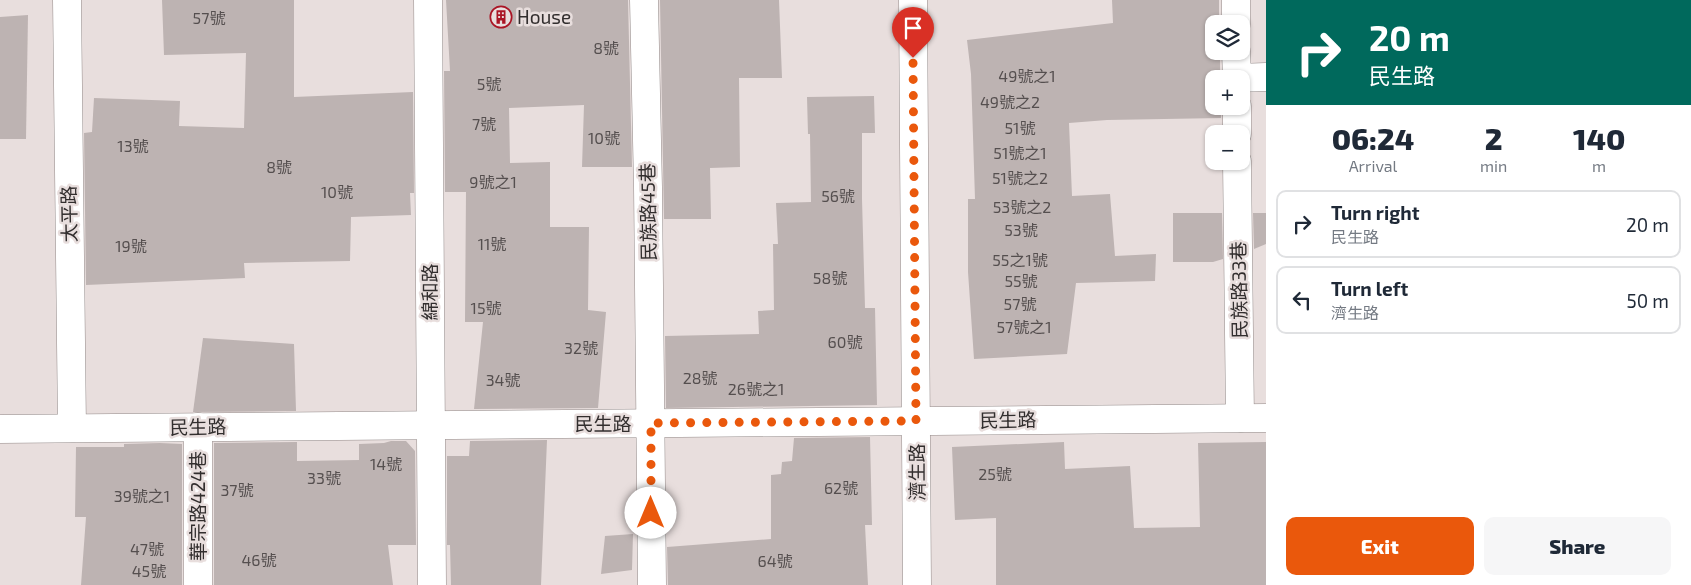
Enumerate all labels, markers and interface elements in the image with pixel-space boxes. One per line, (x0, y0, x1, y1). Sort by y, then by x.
building icon: House (489, 5, 513, 29)
place label: House (517, 5, 571, 28)
pin (892, 7, 934, 58)
house number: 57號 (193, 8, 225, 27)
icon: arrive (899, 14, 927, 42)
map controls (1205, 15, 1250, 170)
button: layers (1205, 15, 1250, 60)
text: 20 m (1369, 16, 1450, 58)
icon: right (1286, 20, 1351, 85)
house number: 8號 (593, 38, 619, 57)
text: 民生路 (1369, 62, 1435, 88)
house number: 49號之1 (998, 66, 1056, 85)
button: + (1205, 70, 1250, 115)
house number: 5號 (477, 74, 501, 93)
house number: 49號之2 (980, 92, 1040, 111)
house number: 7號 (472, 114, 496, 133)
house number: 51號 (1005, 118, 1035, 137)
text: 06:24 (1332, 120, 1414, 156)
text: 2 (1485, 120, 1502, 156)
text: 140 (1573, 120, 1625, 156)
button: − (1205, 125, 1250, 170)
house number: 10號 (588, 128, 620, 147)
house number: 13號 (117, 136, 149, 155)
house number: 51號之1 (993, 143, 1047, 162)
text: Arrival (1349, 156, 1397, 175)
text: min (1480, 156, 1507, 175)
text: m (1592, 156, 1606, 175)
house number: 8號 (266, 157, 292, 176)
street label: 民族路45巷 (635, 163, 660, 261)
house number: 51號之2 (992, 168, 1048, 187)
house number: 9號之1 (469, 172, 517, 191)
house number: 10號 (321, 182, 353, 201)
street label: 太平路 (57, 185, 80, 243)
house number: 56號 (821, 186, 855, 205)
house number: 53號之2 (993, 197, 1051, 216)
text: Turn right (1331, 201, 1419, 224)
icon: right (1288, 210, 1316, 238)
text: 20 m (1626, 213, 1669, 236)
house number: 53號 (1004, 220, 1038, 239)
text: 民生路 (1331, 227, 1379, 246)
house number: 11號 (478, 234, 506, 253)
house number: 19號 (115, 236, 147, 255)
street label: 民族路33巷 (1226, 241, 1251, 339)
house number: 55之1號 (992, 250, 1048, 269)
street label: 綿和路 (418, 263, 441, 321)
house number: 58號 (813, 268, 847, 287)
house number: 55號 (1004, 271, 1038, 290)
text: Turn left (1331, 277, 1408, 300)
icon: left (1288, 286, 1316, 314)
text: 50 m (1626, 289, 1669, 312)
house number: 57號 (1004, 294, 1036, 313)
house number: 15號 (471, 298, 501, 317)
text: 濟生路 (1331, 303, 1379, 322)
house number: 57號之1 (996, 317, 1052, 336)
house number: 60號 (828, 332, 862, 351)
house number: 32號 (564, 338, 598, 357)
house number: 28號 (683, 368, 717, 387)
house number: 34號 (486, 370, 520, 389)
house number: 26號之1 (728, 379, 784, 398)
street label: 民生路 (979, 408, 1037, 431)
street label: 民生路 (574, 412, 632, 435)
street label: 民生路 (169, 415, 227, 438)
street label: 濟生路 (905, 443, 928, 501)
street label: 華宗路424巷 (186, 451, 209, 561)
house number: 14號 (370, 454, 402, 473)
house number: 25號 (978, 464, 1012, 483)
house number: 33號 (307, 468, 341, 487)
house number: 62號 (824, 478, 858, 497)
house number: 37號 (220, 480, 254, 499)
house number: 39號之1 (114, 486, 170, 505)
position arrow (624, 486, 676, 538)
button: Exit (1286, 517, 1474, 575)
button: Share (1484, 517, 1671, 575)
house number: 47號 (130, 539, 164, 558)
house number: 46號 (242, 550, 277, 569)
house number: 64號 (758, 551, 793, 570)
house number: 45號 (132, 561, 166, 580)

